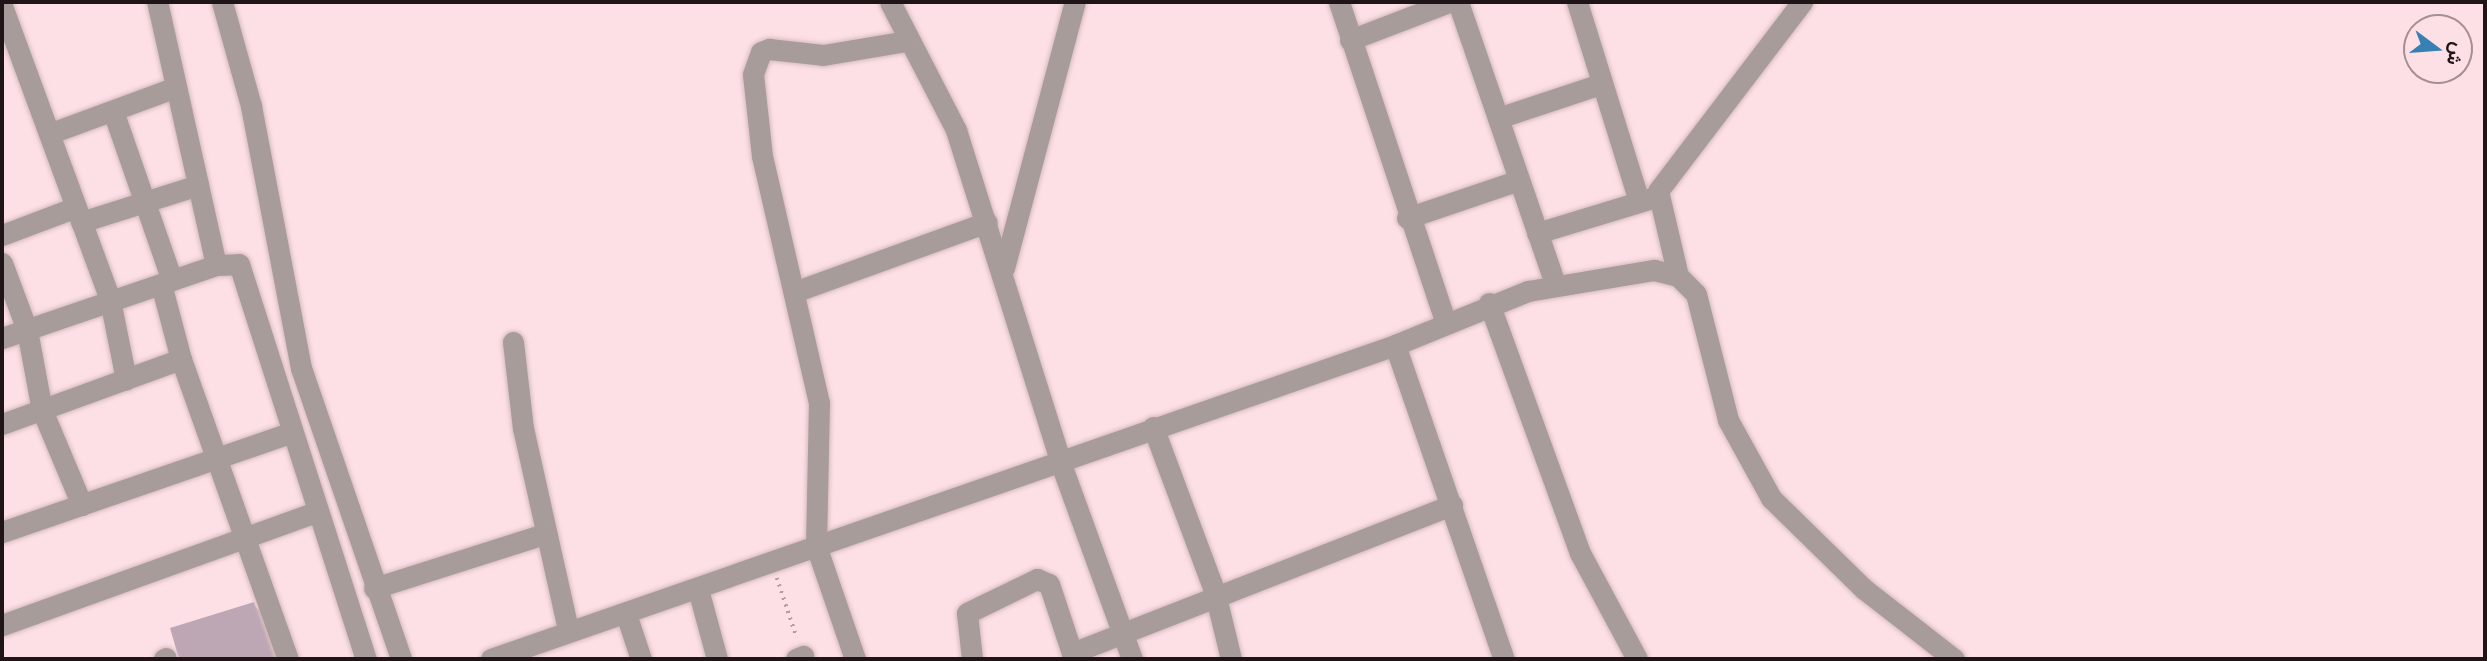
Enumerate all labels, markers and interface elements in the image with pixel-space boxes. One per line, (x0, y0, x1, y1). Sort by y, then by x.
north arrow (2403, 14, 2473, 84)
text: ش (2441, 40, 2472, 69)

